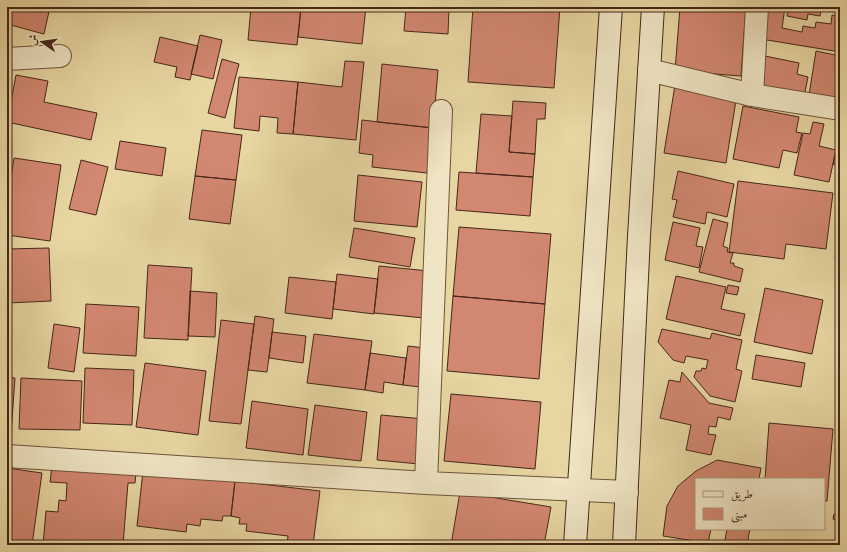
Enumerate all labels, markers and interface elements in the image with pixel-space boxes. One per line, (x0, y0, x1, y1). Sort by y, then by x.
north arrow (22, 22, 62, 62)
text: ش (27, 33, 40, 47)
legend (695, 478, 825, 530)
text: طريق (731, 489, 753, 502)
text: مبنى (731, 509, 747, 523)

